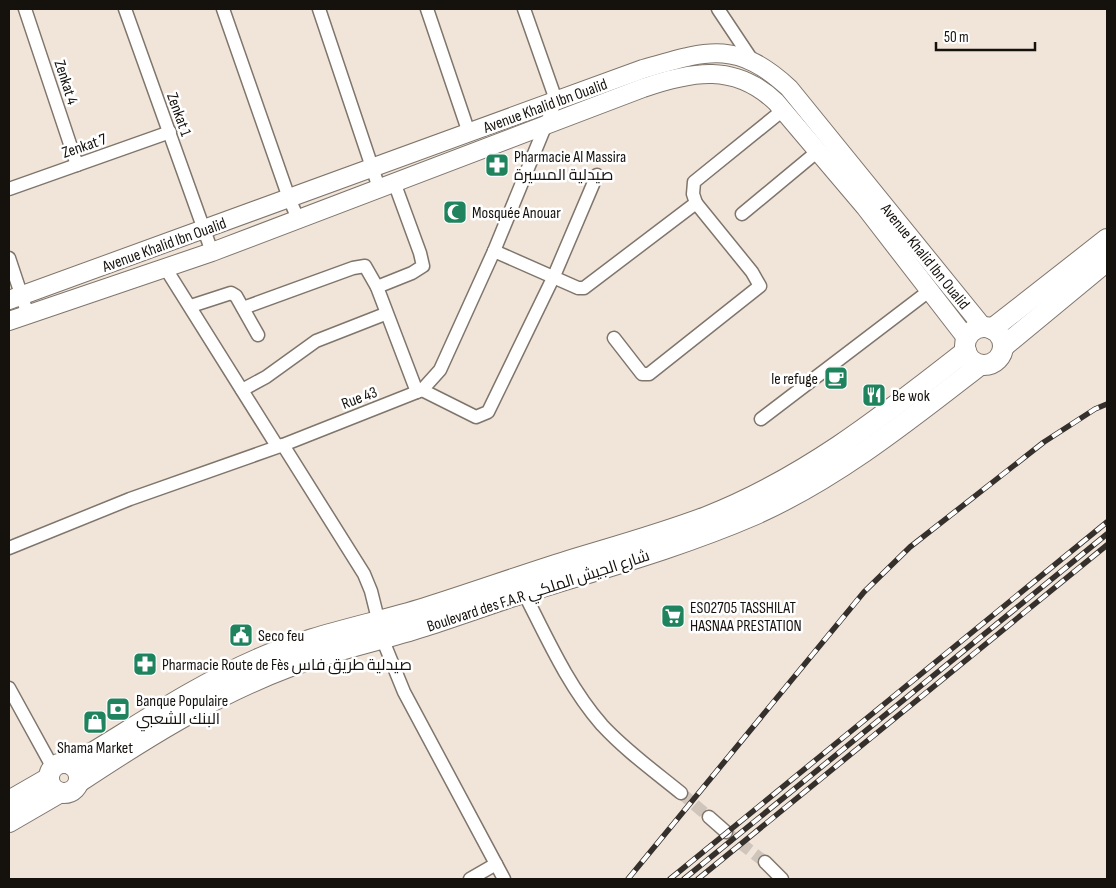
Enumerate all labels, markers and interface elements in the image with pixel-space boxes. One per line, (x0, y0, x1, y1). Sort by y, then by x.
scale bar (936, 20, 1035, 52)
text: 50 m (944, 28, 969, 47)
street label: Zenkat 4 (49, 58, 82, 108)
street label: Avenue Khalid Ibn Oualid (480, 75, 610, 138)
street label: Zenkat 1 (162, 90, 195, 139)
street label: Zenkat 7 (60, 130, 110, 163)
place label: Pharmacie Al Massira صيدلية المسيرة (514, 148, 626, 185)
pharmacy icon: Pharmacie Al Massira صيدلية المسيرة (484, 152, 510, 178)
mosque icon: Mosquée Anouar (442, 199, 468, 225)
street label: Avenue Khalid Ibn Oualid (876, 200, 973, 314)
place label: Mosquée Anouar (472, 204, 561, 223)
street label: Avenue Khalid Ibn Oualid (99, 214, 229, 277)
cafe icon: le refuge (823, 365, 849, 391)
place label: le refuge (771, 370, 818, 389)
restaurant icon: Be wok (861, 382, 887, 408)
street label: Rue 43 (339, 383, 380, 414)
place label: Be wok (892, 387, 930, 406)
street label: Boulevard des F.A.R شارع الجيش الملكي (425, 546, 653, 639)
place label: ES02705 TASSHILAT HASNAA PRESTATION (690, 599, 802, 636)
supermarket icon: ES02705 TASSHILAT HASNAA PRESTATION (660, 603, 686, 629)
public building icon: Seco feu (228, 622, 254, 648)
place label: Seco feu (258, 627, 304, 646)
pharmacy icon: Pharmacie Route de Fès صيدلية طريق فاس (132, 651, 158, 677)
place label: Pharmacie Route de Fès صيدلية طريق فاس (162, 656, 412, 675)
place label: Banque Populaire البنك الشعبي (136, 692, 228, 732)
bank icon: Banque Populaire البنك الشعبي (105, 696, 131, 722)
shop icon: Shama Market (82, 709, 108, 735)
place label: Shama Market (57, 739, 133, 758)

